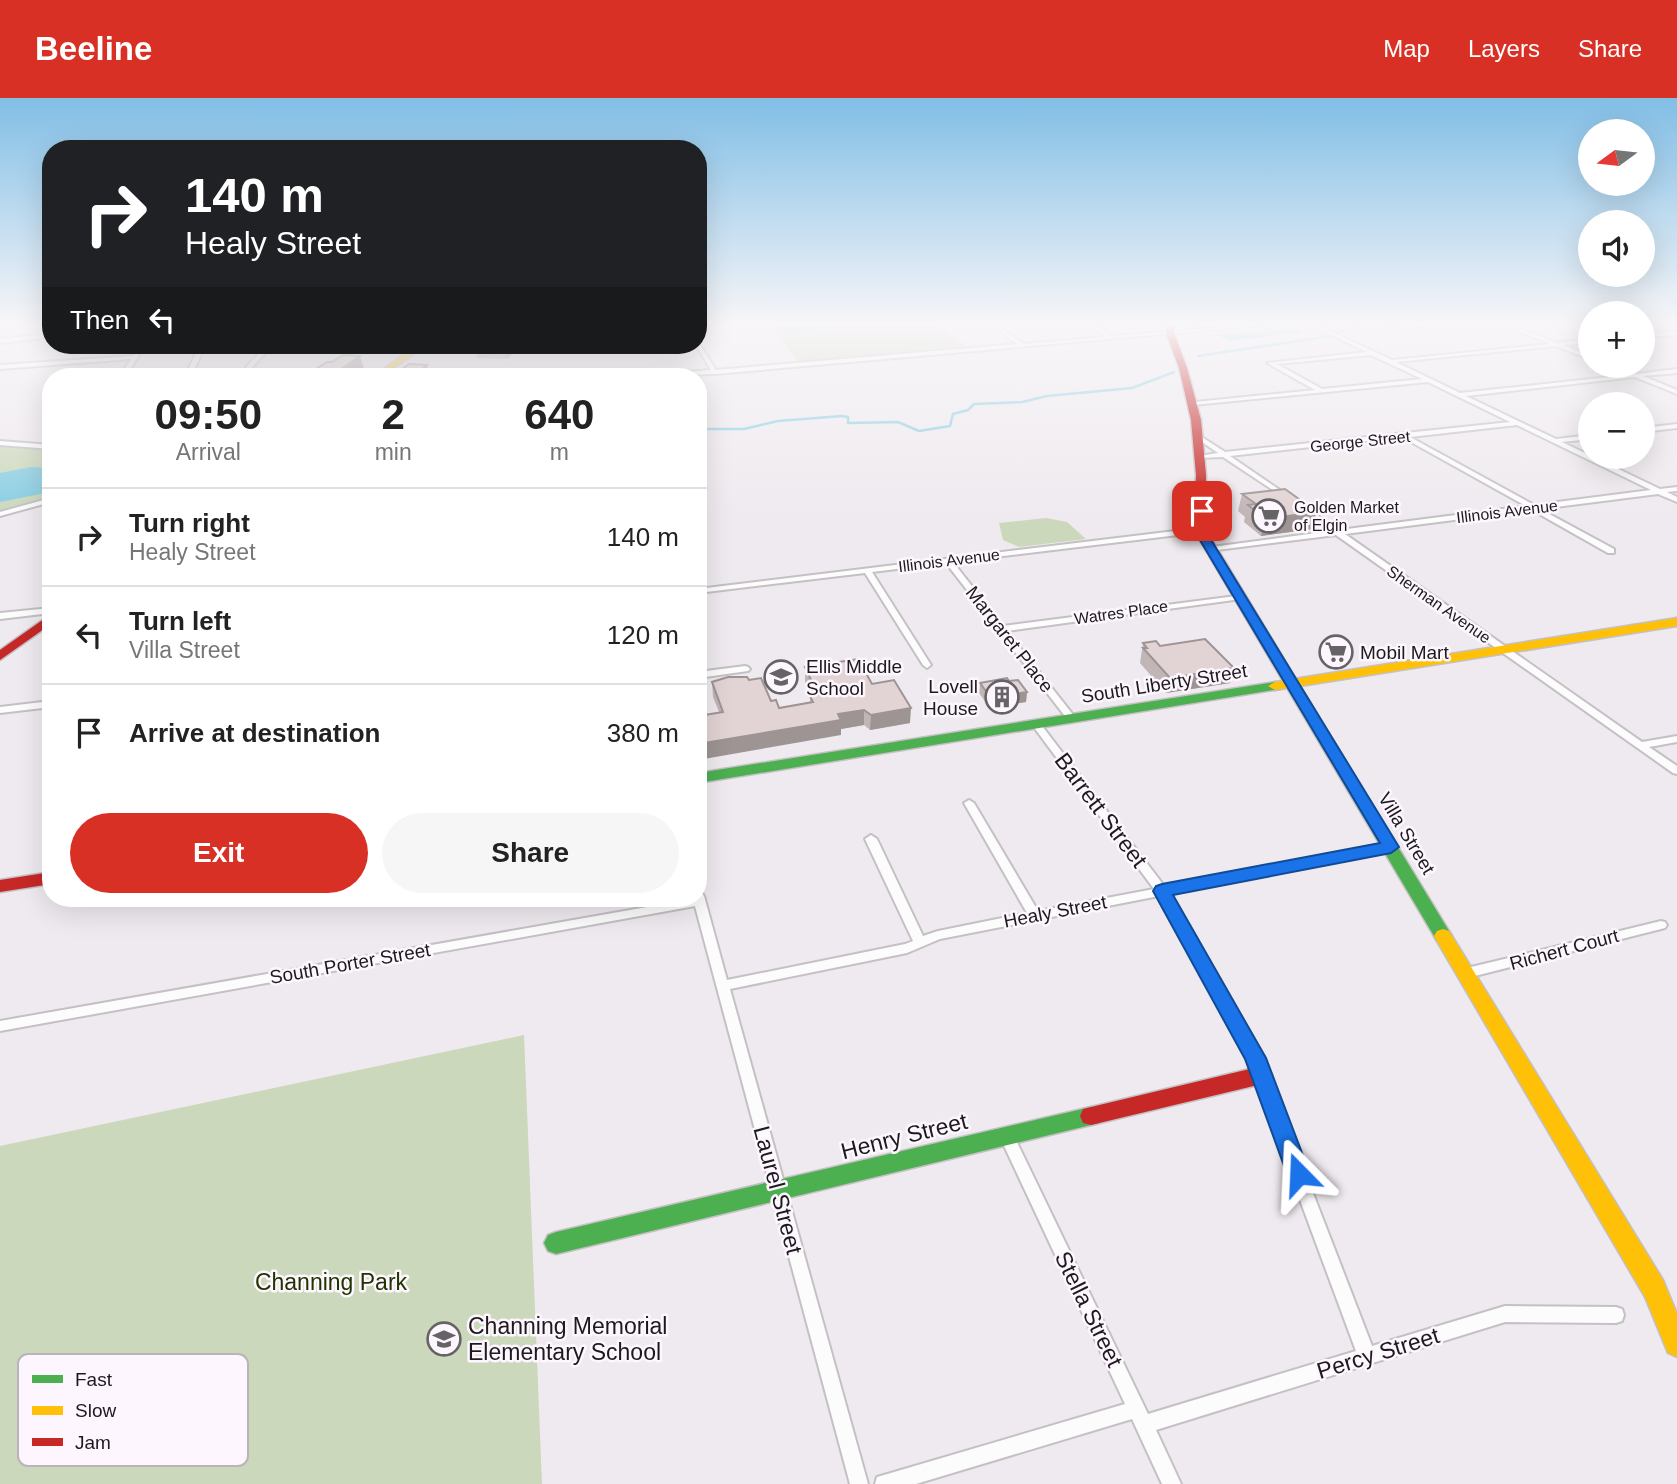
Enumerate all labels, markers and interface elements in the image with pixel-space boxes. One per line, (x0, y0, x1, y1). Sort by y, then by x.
text: Beeline (35, 30, 152, 67)
text: Map (1383, 35, 1430, 62)
text: Layers (1468, 35, 1540, 62)
text: Share (1578, 35, 1642, 62)
north arrow (1578, 119, 1656, 196)
map controls (1578, 119, 1655, 469)
icon: right (70, 168, 161, 259)
text: 140 m (185, 168, 324, 222)
button: sound (1578, 210, 1655, 287)
text: Healy Street (185, 225, 361, 261)
icon: left (143, 301, 181, 339)
button: + (1578, 301, 1655, 378)
text: Then (70, 305, 129, 335)
text: 09:50 (155, 391, 262, 438)
text: 2 (381, 391, 405, 438)
text: 640 (524, 391, 594, 438)
button: − (1578, 392, 1655, 469)
street label: George Street (1309, 428, 1411, 455)
text: Arrival (176, 439, 241, 465)
text: min (375, 439, 412, 465)
text: m (550, 439, 569, 465)
pin (1172, 481, 1232, 541)
icon: arrive (1183, 492, 1221, 530)
supermarket icon: Golden Market of Elgin (1250, 497, 1288, 535)
street label: Illinois Avenue (1455, 497, 1559, 526)
place label: Golden Market of Elgin (1294, 499, 1399, 534)
text: Turn right (129, 508, 250, 538)
icon: right (70, 518, 108, 556)
text: 140 m (607, 522, 679, 552)
text: Healy Street (129, 539, 256, 565)
street label: Illinois Avenue (897, 546, 1001, 575)
street label: Sherman Avenue (1384, 562, 1494, 647)
street label: Margaret Place (962, 582, 1058, 697)
street label: Watres Place (1073, 597, 1169, 627)
text: Turn left (129, 606, 231, 636)
icon: left (70, 616, 108, 654)
text: 120 m (607, 620, 679, 650)
supermarket icon: Mobil Mart (1317, 633, 1355, 671)
text: Villa Street (129, 637, 240, 663)
place label: Mobil Mart (1360, 642, 1449, 663)
place label: Ellis Middle School (806, 656, 902, 699)
school or university icon: Ellis Middle School (762, 658, 800, 696)
street label: South Liberty Street (1080, 660, 1249, 707)
place label: Lovell House (923, 676, 978, 719)
building icon: Lovell House (983, 678, 1021, 716)
icon: arrive (70, 714, 108, 752)
text: Arrive at destination (129, 718, 380, 748)
text: 380 m (607, 718, 679, 748)
street label: Barrett Street (1049, 748, 1153, 873)
street label: Villa Street (1374, 789, 1440, 879)
button: Exit (70, 813, 368, 893)
button: Share (382, 813, 679, 893)
street label: Healy Street (1002, 891, 1109, 932)
street label: Richert Court (1507, 925, 1622, 974)
street label: South Porter Street (268, 939, 433, 988)
street label: Henry Street (838, 1108, 970, 1164)
street label: Laurel Street (748, 1123, 808, 1258)
position arrow (1262, 1137, 1336, 1211)
street label: Stella Street (1050, 1247, 1128, 1372)
park label: Channing Park (255, 1269, 408, 1295)
place label: Channing Memorial Elementary School (468, 1313, 667, 1365)
school or university icon: Channing Memorial Elementary School (425, 1320, 463, 1358)
street label: Percy Street (1314, 1322, 1443, 1384)
legend (18, 1354, 248, 1466)
text: Fast (75, 1369, 113, 1390)
text: Slow (75, 1400, 116, 1421)
text: Jam (75, 1432, 111, 1453)

